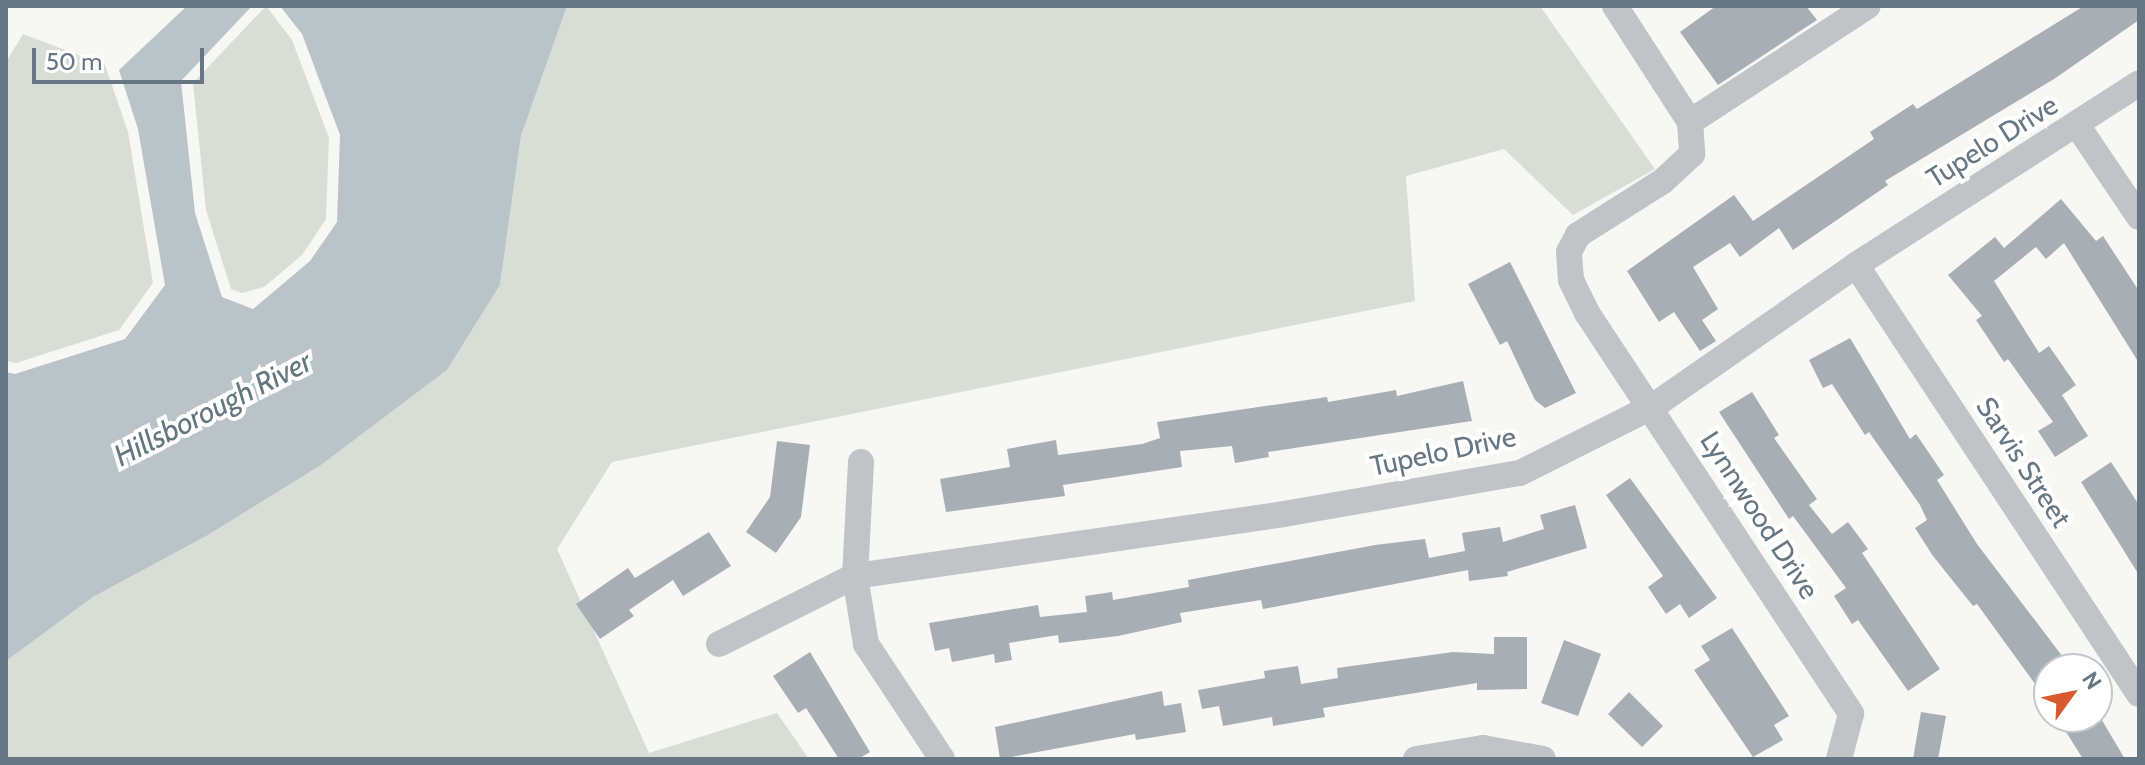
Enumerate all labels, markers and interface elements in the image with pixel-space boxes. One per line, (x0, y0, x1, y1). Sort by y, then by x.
scale bar (36, 32, 208, 82)
text: 50 m (46, 47, 102, 76)
street label: Tupelo Drive (1920, 88, 2064, 194)
water label: Hillsborough River (108, 344, 318, 474)
street label: Sarvis Street (1970, 391, 2078, 533)
street label: Tupelo Drive (1367, 419, 1519, 483)
street label: Lynnwood Drive (1693, 425, 1827, 605)
north arrow (2033, 653, 2113, 733)
text: N (2076, 667, 2107, 695)

